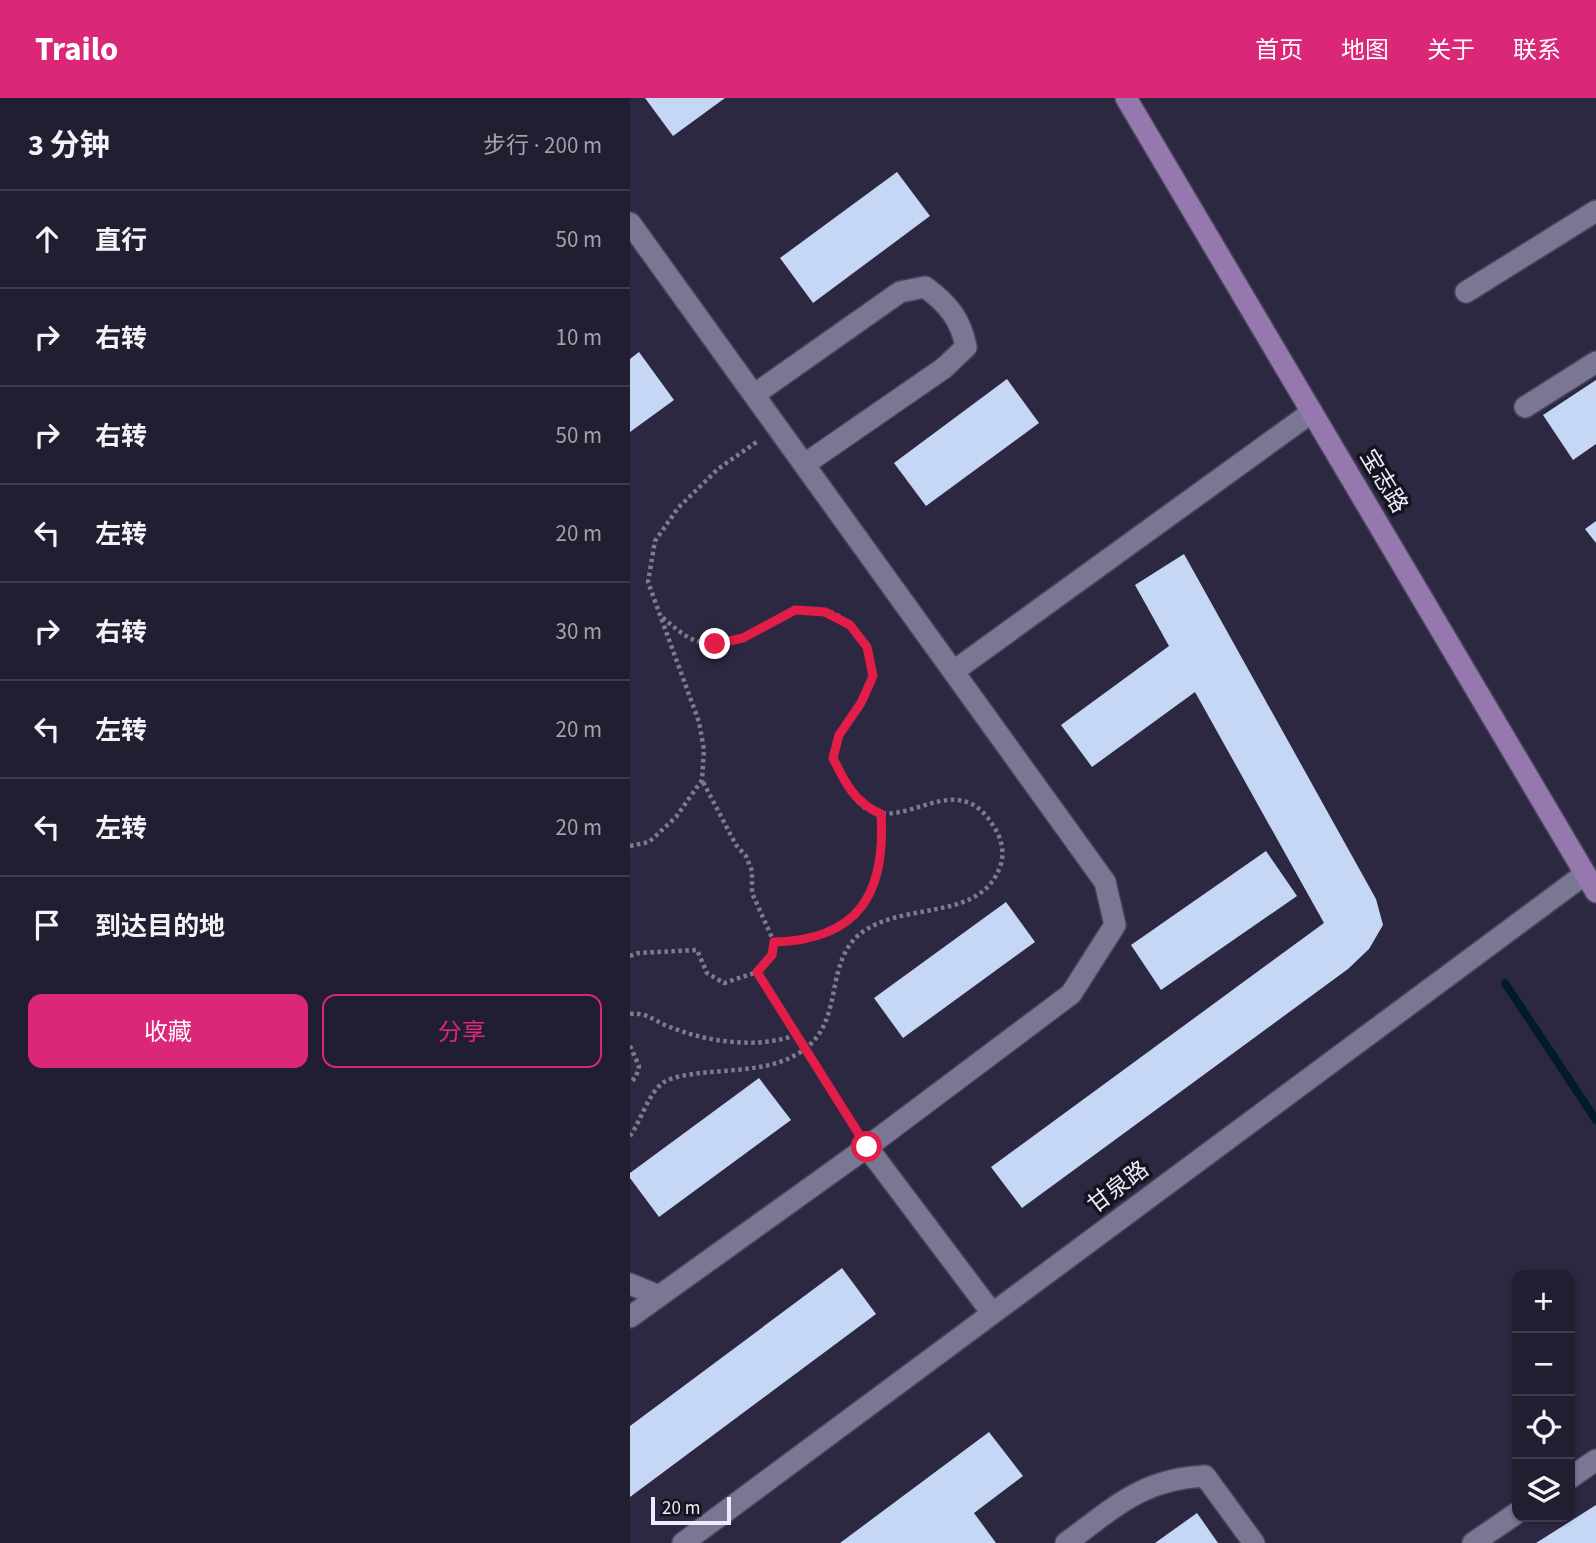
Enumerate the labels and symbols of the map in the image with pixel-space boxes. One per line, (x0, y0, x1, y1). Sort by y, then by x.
street label: 宝志路 (1352, 443, 1416, 519)
route end (699, 628, 730, 659)
route start (851, 1131, 882, 1162)
street label: 甘泉路 (1081, 1153, 1155, 1221)
scale bar (651, 1494, 732, 1526)

